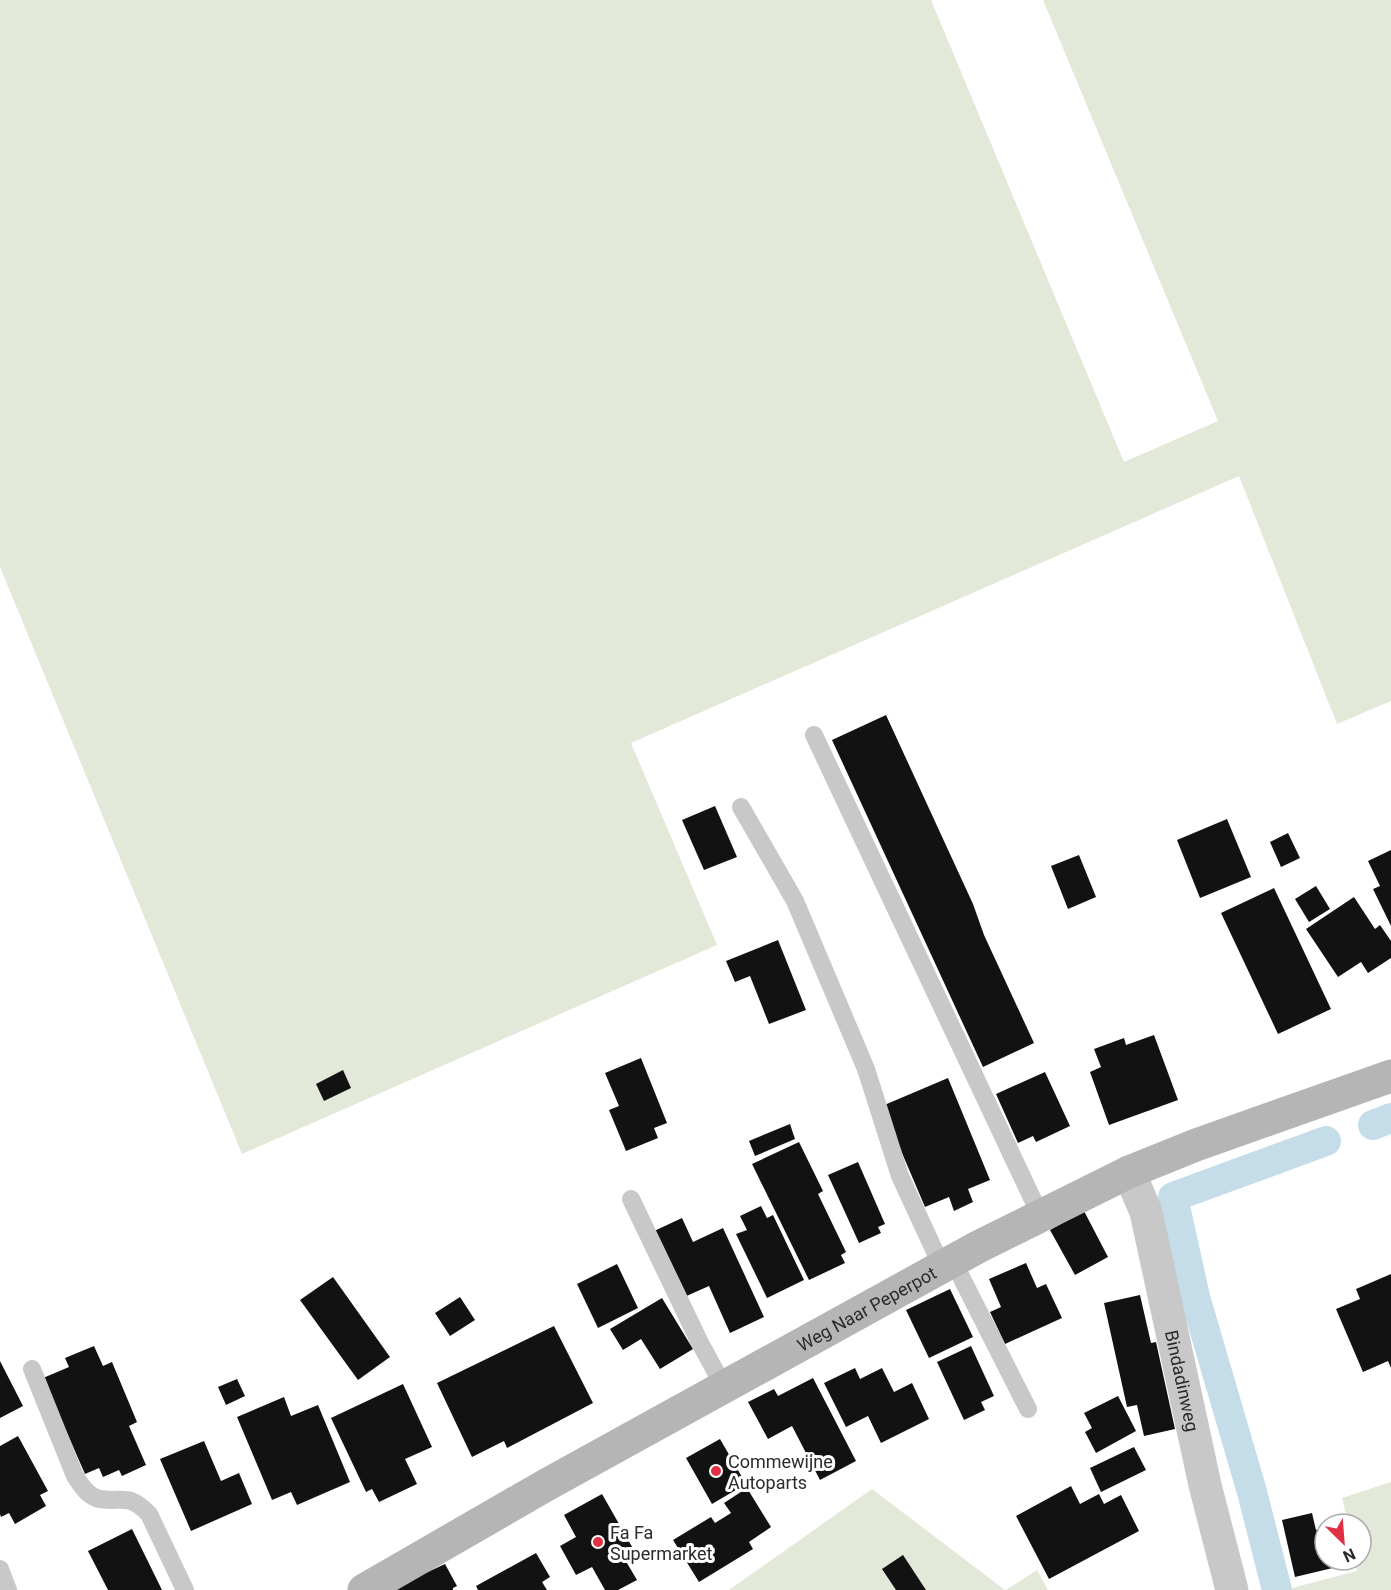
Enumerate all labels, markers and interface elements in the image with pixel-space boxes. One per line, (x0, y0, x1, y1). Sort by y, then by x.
street label: Weg Naar Peperpot (793, 1262, 940, 1355)
street label: Bindadinweg (1161, 1328, 1204, 1433)
place label: Commewijne Autoparts (728, 1451, 833, 1493)
marker: Commewijne Autoparts (709, 1464, 723, 1478)
north arrow (1313, 1512, 1373, 1572)
place label: Fa Fa Supermarket (610, 1522, 713, 1564)
marker: Fa Fa Supermarket (591, 1535, 605, 1549)
text: N (1340, 1544, 1358, 1566)

